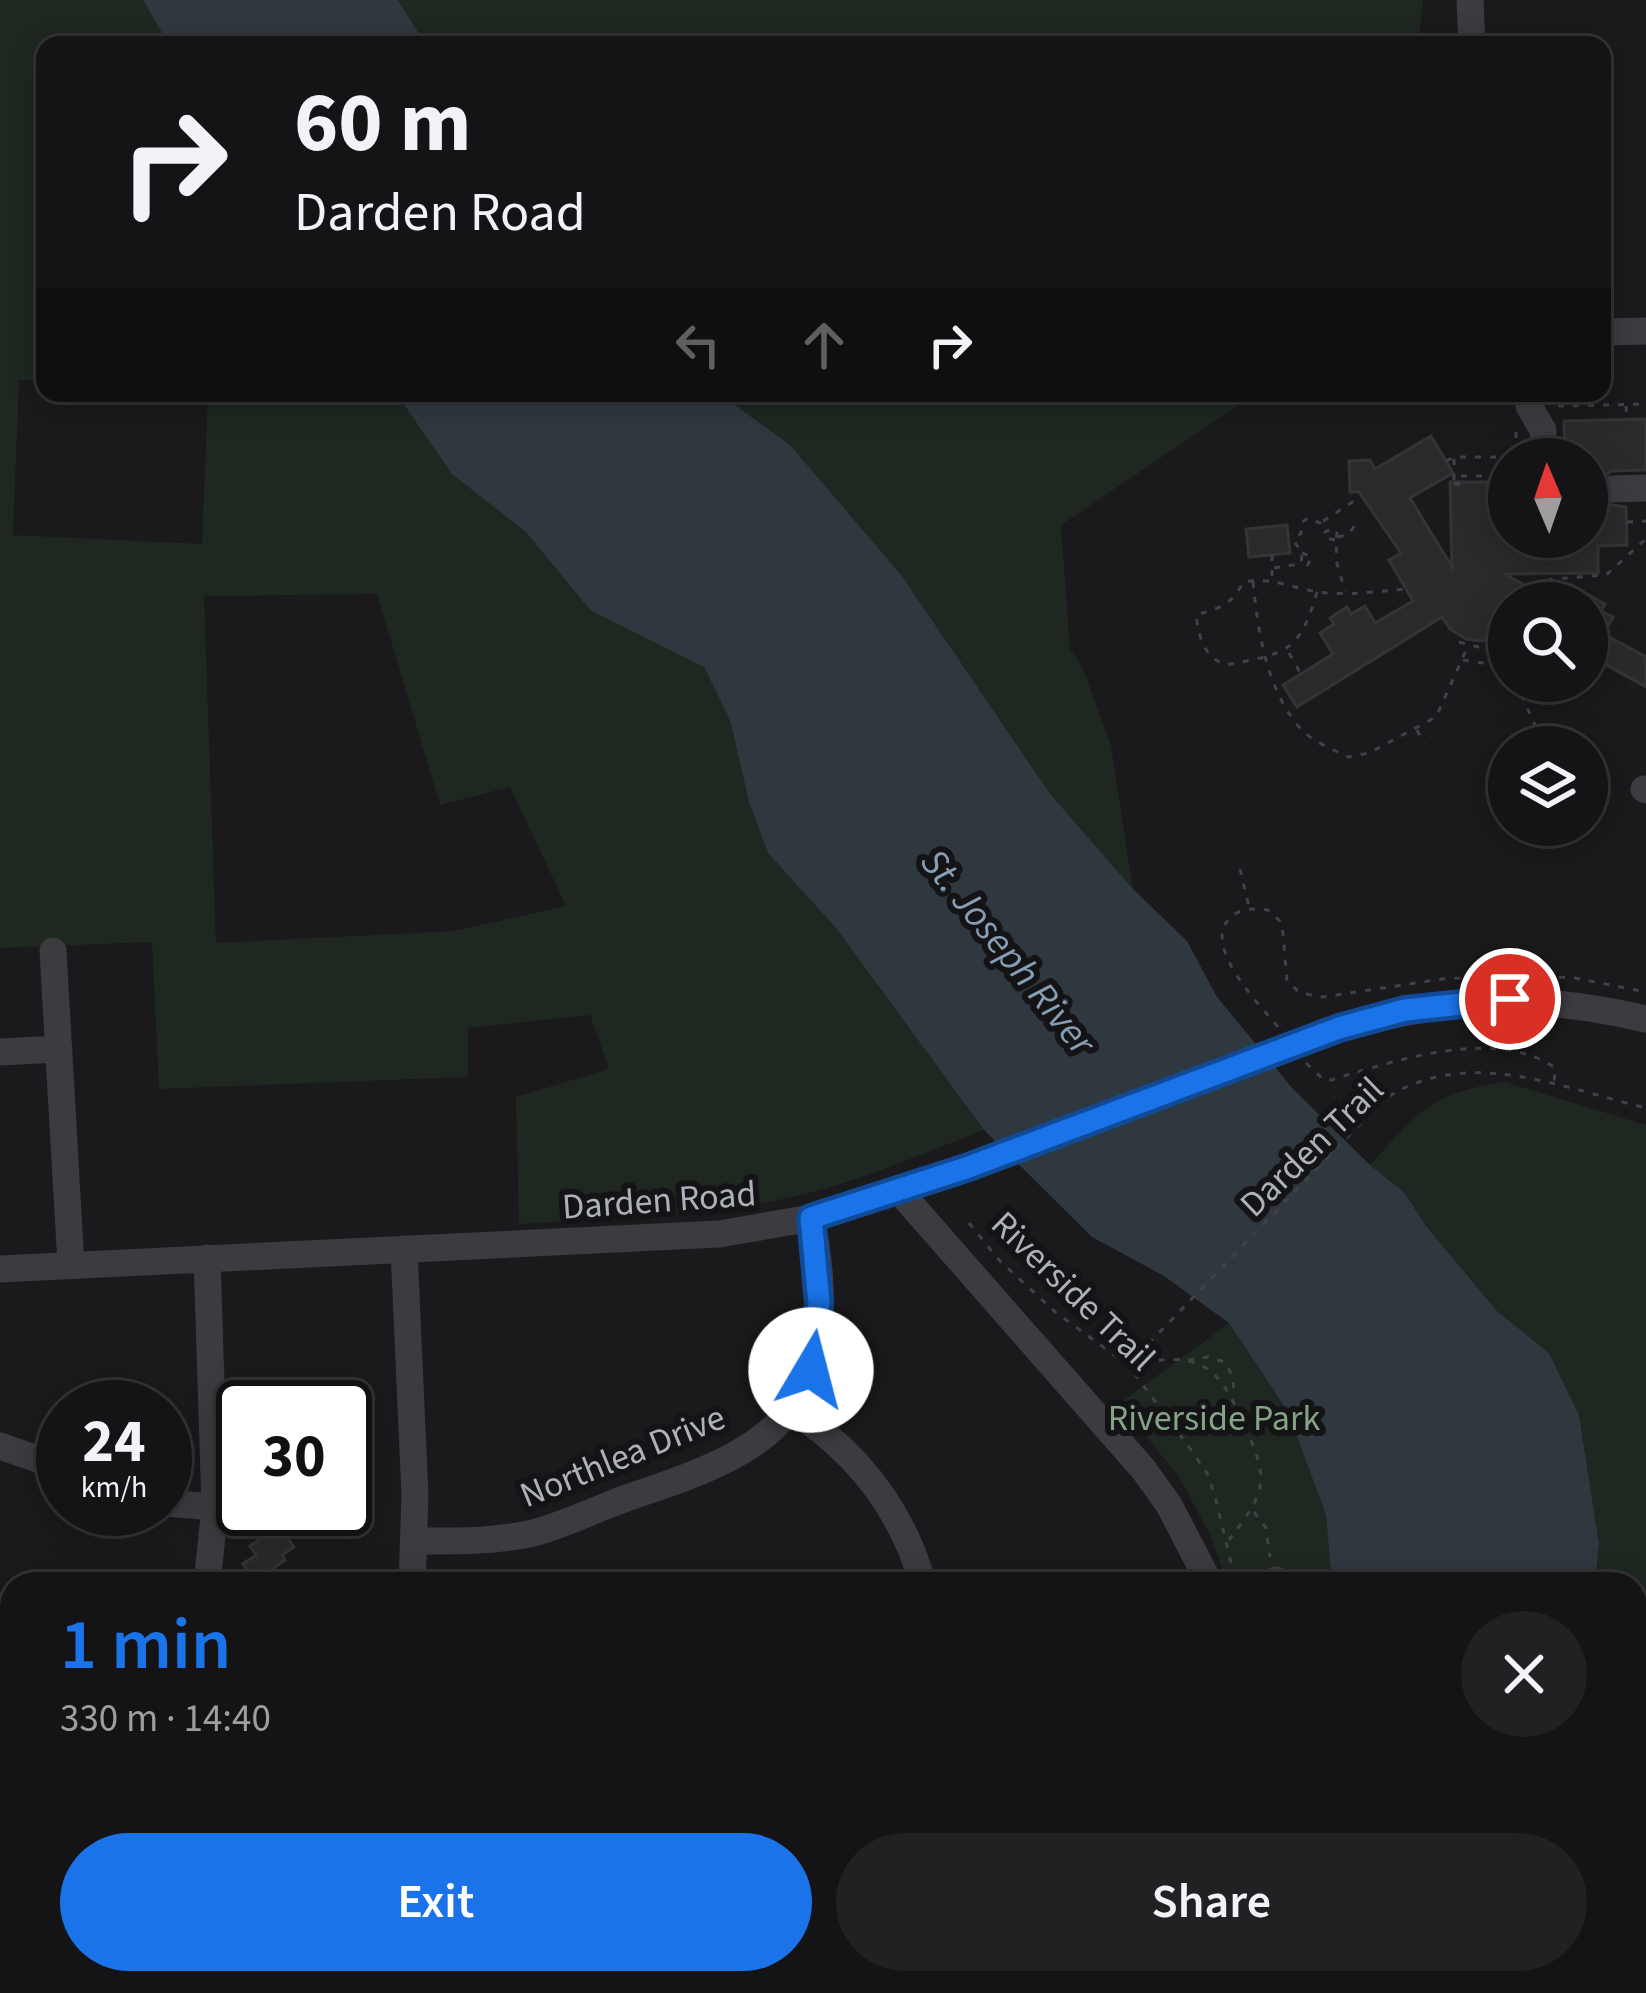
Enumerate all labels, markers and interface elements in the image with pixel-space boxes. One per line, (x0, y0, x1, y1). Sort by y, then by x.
text: 60 m (294, 64, 472, 184)
icon: right (96, 84, 252, 240)
text: Darden Road (294, 175, 586, 252)
icon: left (665, 312, 731, 378)
icon: ahead (791, 312, 857, 378)
icon: right (917, 312, 983, 378)
north arrow (1488, 438, 1608, 558)
map controls (1488, 438, 1608, 846)
button: search (1488, 582, 1608, 702)
button: layers (1488, 726, 1608, 846)
water label: St. Joseph River (906, 837, 1109, 1069)
pin (1459, 948, 1561, 1050)
icon: arrive (1477, 966, 1543, 1032)
street label: Darden Trail (1229, 1065, 1395, 1229)
street label: Darden Road (560, 1168, 758, 1233)
street label: Riverside Trail (979, 1200, 1166, 1383)
position arrow (748, 1307, 874, 1433)
speed limit sign: 30 (216, 1380, 372, 1536)
street label: Northlea Drive (512, 1392, 733, 1521)
park label: Riverside Park (1108, 1393, 1320, 1444)
text: 24 (82, 1400, 146, 1485)
text: km/h (81, 1466, 147, 1509)
text: 1 min (60, 1594, 231, 1697)
button: close (1461, 1611, 1587, 1737)
text: 330 m · 14:40 (60, 1691, 271, 1747)
button: Exit (60, 1833, 812, 1971)
button: Share (836, 1833, 1587, 1971)

